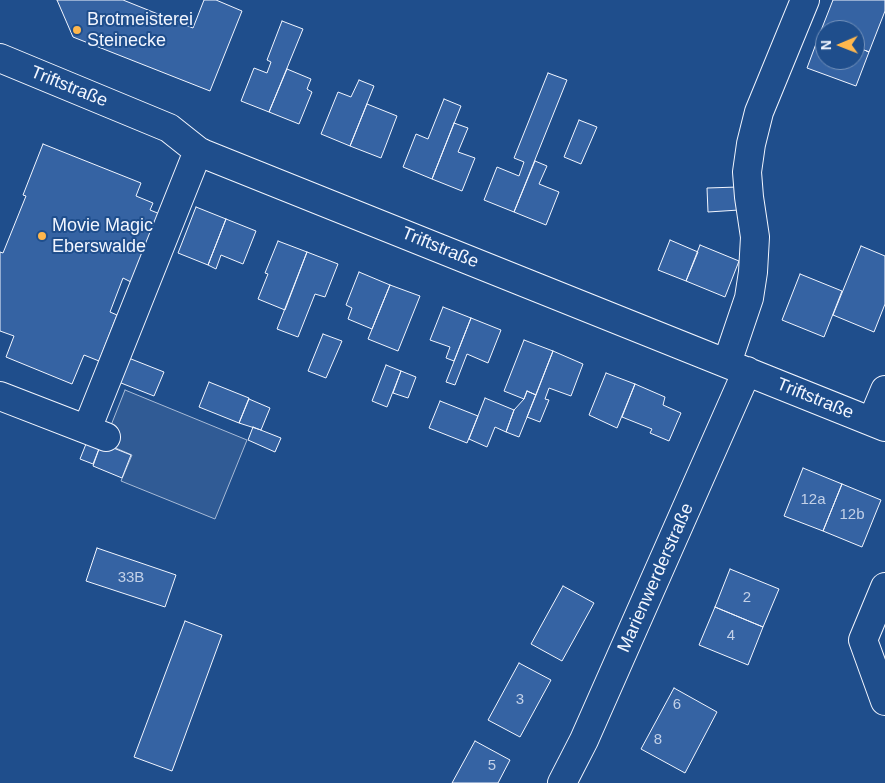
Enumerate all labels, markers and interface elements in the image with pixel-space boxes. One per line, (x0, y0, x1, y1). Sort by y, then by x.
place label: Brotmeisterei Steinecke (87, 9, 193, 52)
north arrow (815, 20, 865, 70)
marker: Brotmeisterei Steinecke (71, 24, 83, 36)
text: N (818, 40, 834, 50)
street label: Triftstraße (27, 62, 111, 112)
place label: Movie Magic Eberswalde (52, 215, 153, 258)
street label: Triftstraße (398, 223, 482, 273)
marker: Movie Magic Eberswalde (36, 230, 48, 242)
street label: Triftstraße (773, 374, 857, 424)
house number: 12a (800, 491, 826, 509)
street label: Marienwerderstraße (613, 500, 699, 656)
house number: 12b (839, 506, 865, 524)
house number: 33B (118, 569, 144, 587)
house number: 2 (743, 589, 751, 607)
house number: 4 (727, 627, 735, 645)
house number: 3 (516, 691, 524, 709)
house number: 6 (673, 696, 681, 714)
house number: 8 (654, 731, 662, 749)
house number: 5 (488, 757, 496, 775)

